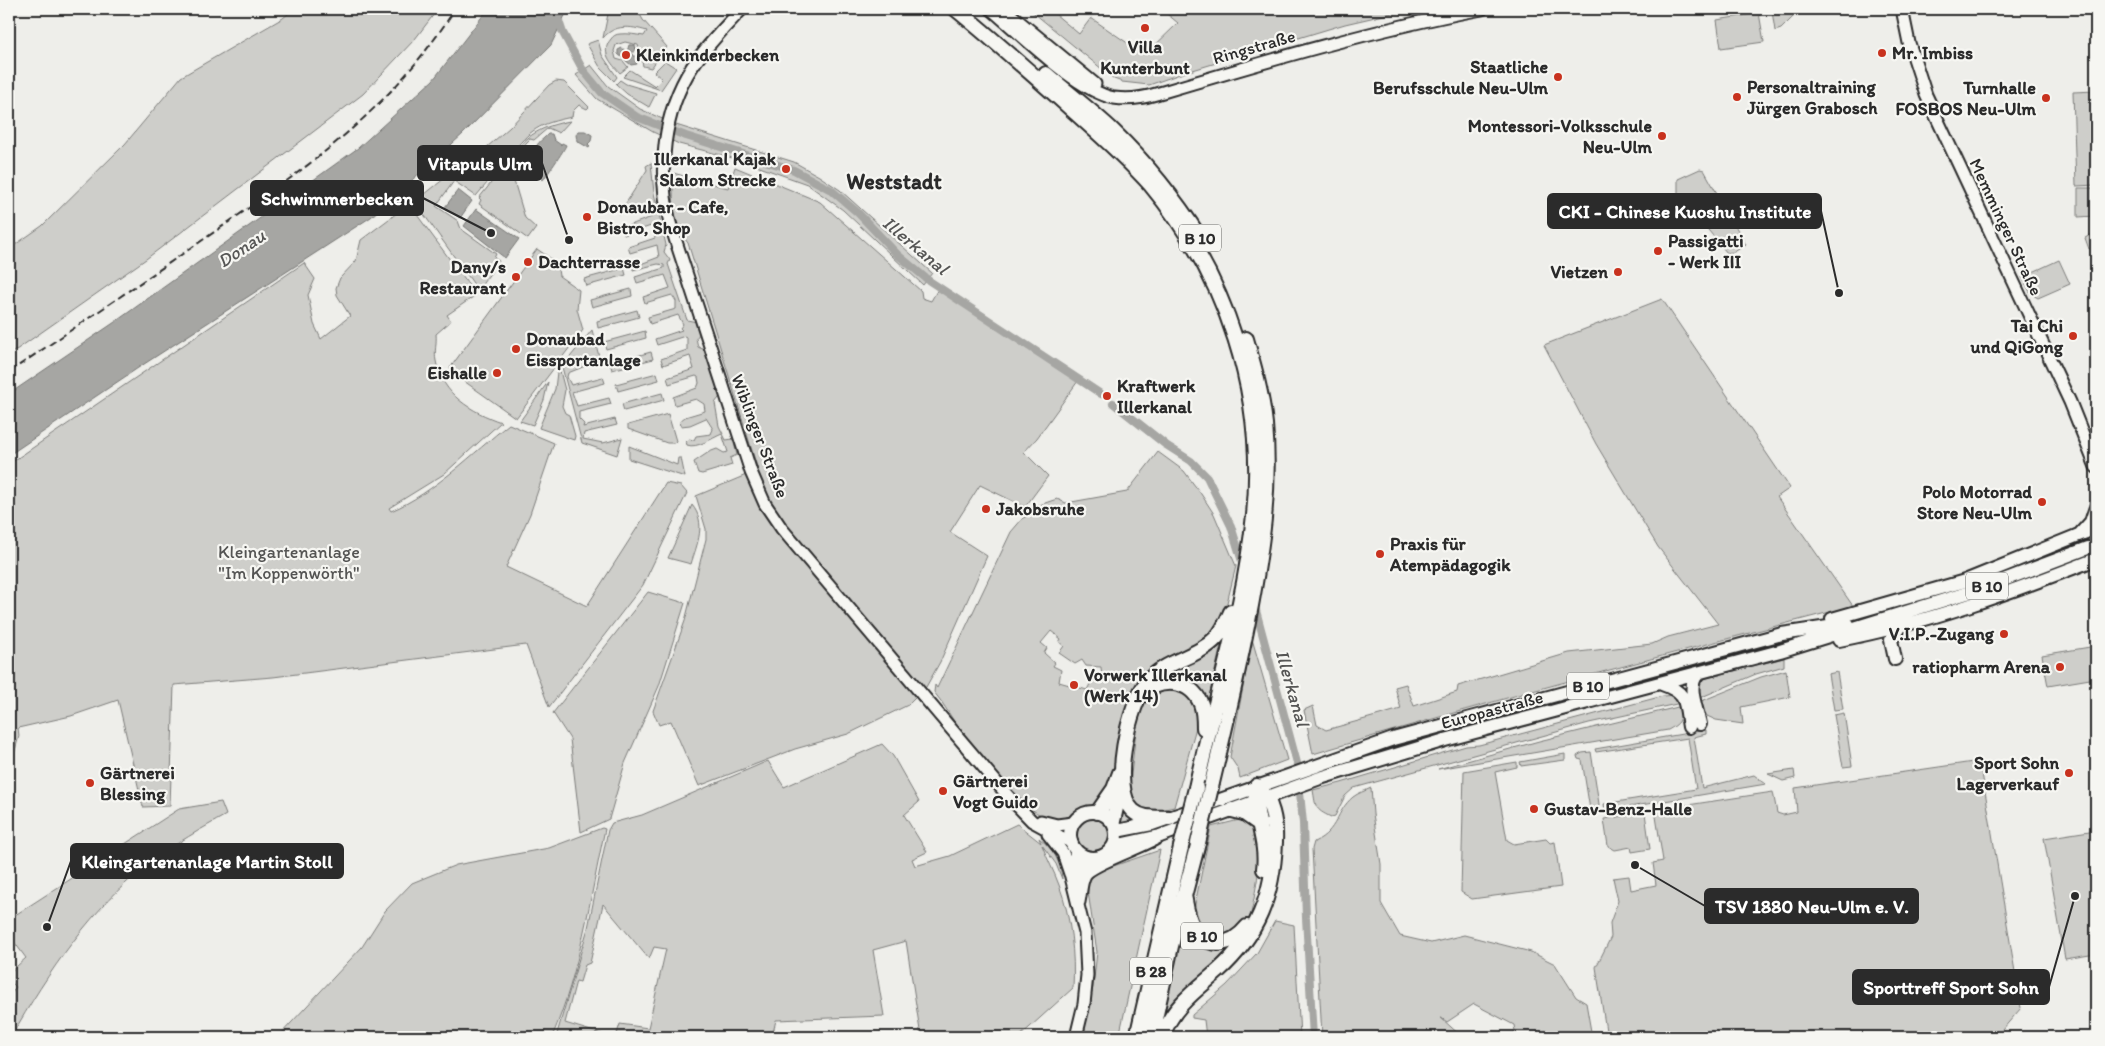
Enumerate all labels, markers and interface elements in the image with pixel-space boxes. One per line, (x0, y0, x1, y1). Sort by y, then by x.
marker: Villa Kunterbunt (1139, 22, 1151, 34)
street label: Ringstraße (1210, 25, 1298, 69)
place label: Villa Kunterbunt (1100, 36, 1190, 79)
place label: Mr. Imbiss (1892, 42, 1973, 64)
place label: Kleinkinderbecken (636, 44, 780, 66)
marker: Mr. Imbiss (1876, 47, 1888, 59)
marker: Kleinkinderbecken (620, 49, 632, 61)
place label: Staatliche Berufsschule Neu-Ulm (1373, 56, 1549, 99)
marker: Staatliche Berufsschule Neu-Ulm (1552, 71, 1564, 83)
place label: Personaltraining Jürgen Grabosch (1746, 76, 1878, 119)
place label: Turnhalle FOSBOS Neu-Ulm (1896, 77, 2036, 120)
marker: Personaltraining Jürgen Grabosch (1731, 91, 1743, 103)
marker: Turnhalle FOSBOS Neu-Ulm (2040, 92, 2052, 104)
place label: Montessori-Volksschule Neu-Ulm (1468, 115, 1652, 158)
marker: Montessori-Volksschule Neu-Ulm (1656, 130, 1668, 142)
callout: Vitapuls Ulm (418, 146, 542, 180)
place label: Illerkanal Kajak Slalom Strecke (654, 148, 777, 191)
text: Vitapuls Ulm (428, 152, 532, 175)
street label: Memminger Straße (1965, 155, 2047, 299)
marker: Illerkanal Kajak Slalom Strecke (780, 163, 792, 175)
district label: Weststadt (846, 168, 943, 195)
callout: Schwimmerbecken (251, 181, 423, 215)
text: Schwimmerbecken (261, 187, 413, 210)
callout: CKI - Chinese Kuoshu Institute (1548, 194, 1821, 228)
place label: Donaubar - Cafe, Bistro, Shop (597, 196, 729, 239)
text: CKI - Chinese Kuoshu Institute (1559, 200, 1811, 223)
marker: Donaubar - Cafe, Bistro, Shop (581, 211, 593, 223)
water label: Illerkanal (878, 211, 955, 281)
water label: Donau (213, 224, 270, 273)
road number: B 10 (1179, 224, 1221, 252)
place label: Passigatti - Werk III (1668, 230, 1744, 273)
marker: Passigatti - Werk III (1652, 245, 1664, 257)
place label: Dachterrasse (538, 251, 641, 273)
place label: Dany/s Restaurant (420, 256, 506, 299)
marker: Dachterrasse (522, 256, 534, 268)
place label: Vietzen (1550, 261, 1609, 283)
marker: Vietzen (1612, 266, 1624, 278)
marker: Dany/s Restaurant (510, 271, 522, 283)
place label: Tai Chi und QiGong (1970, 315, 2064, 358)
place label: Donaubad Eissportanlage (526, 328, 641, 371)
marker: Tai Chi und QiGong (2067, 330, 2079, 342)
marker: Donaubad Eissportanlage (510, 343, 522, 355)
place label: Eishalle (428, 362, 487, 384)
marker: Eishalle (491, 367, 503, 379)
street label: Wiblinger Straße (726, 371, 794, 501)
place label: Kraftwerk Illerkanal (1117, 375, 1196, 418)
marker: Kraftwerk Illerkanal (1101, 390, 1113, 402)
place label: Polo Motorrad Store Neu-Ulm (1917, 481, 2032, 524)
marker: Polo Motorrad Store Neu-Ulm (2036, 496, 2048, 508)
place label: Jakobsruhe (995, 498, 1085, 520)
marker: Jakobsruhe (980, 503, 992, 515)
place label: Praxis für Atempädagogik (1389, 533, 1511, 576)
park label: Kleingartenanlage "Im Koppenwörth" (218, 541, 360, 584)
marker: Praxis für Atempädagogik (1374, 548, 1386, 560)
road number: B 10 (1966, 572, 2008, 600)
place label: V.I.P.-Zugang (1889, 623, 1995, 645)
marker: V.I.P.-Zugang (1998, 628, 2010, 640)
water label: Illerkanal (1271, 647, 1315, 731)
place label: ratiopharm Arena (1912, 656, 2051, 678)
marker: ratiopharm Arena (2054, 661, 2066, 673)
place label: Vorwerk Illerkanal (Werk 14) (1084, 664, 1228, 707)
road number: B 10 (1567, 672, 1609, 699)
marker: Vorwerk Illerkanal (Werk 14) (1068, 679, 1080, 691)
street label: Europastraße (1438, 686, 1546, 734)
place label: Sport Sohn Lagerverkauf (1957, 752, 2060, 795)
place label: Gärtnerei Blessing (100, 762, 175, 805)
marker: Sport Sohn Lagerverkauf (2063, 767, 2075, 779)
place label: Gärtnerei Vogt Guido (953, 770, 1038, 813)
marker: Gärtnerei Blessing (84, 777, 96, 789)
marker: Gärtnerei Vogt Guido (937, 785, 949, 797)
place label: Gustav-Benz-Halle (1544, 798, 1692, 820)
marker: Gustav-Benz-Halle (1528, 803, 1540, 815)
callout: Kleingartenanlage Martin Stoll (71, 844, 343, 878)
text: Kleingartenanlage Martin Stoll (81, 850, 333, 873)
callout: TSV 1880 Neu-Ulm e. V. (1705, 889, 1918, 923)
text: TSV 1880 Neu-Ulm e. V. (1714, 895, 1909, 918)
road number: B 10 (1181, 922, 1223, 949)
road number: B 28 (1130, 958, 1172, 984)
callout: Sporttreff Sport Sohn (1853, 970, 2049, 1004)
text: Sporttreff Sport Sohn (1863, 976, 2040, 999)

